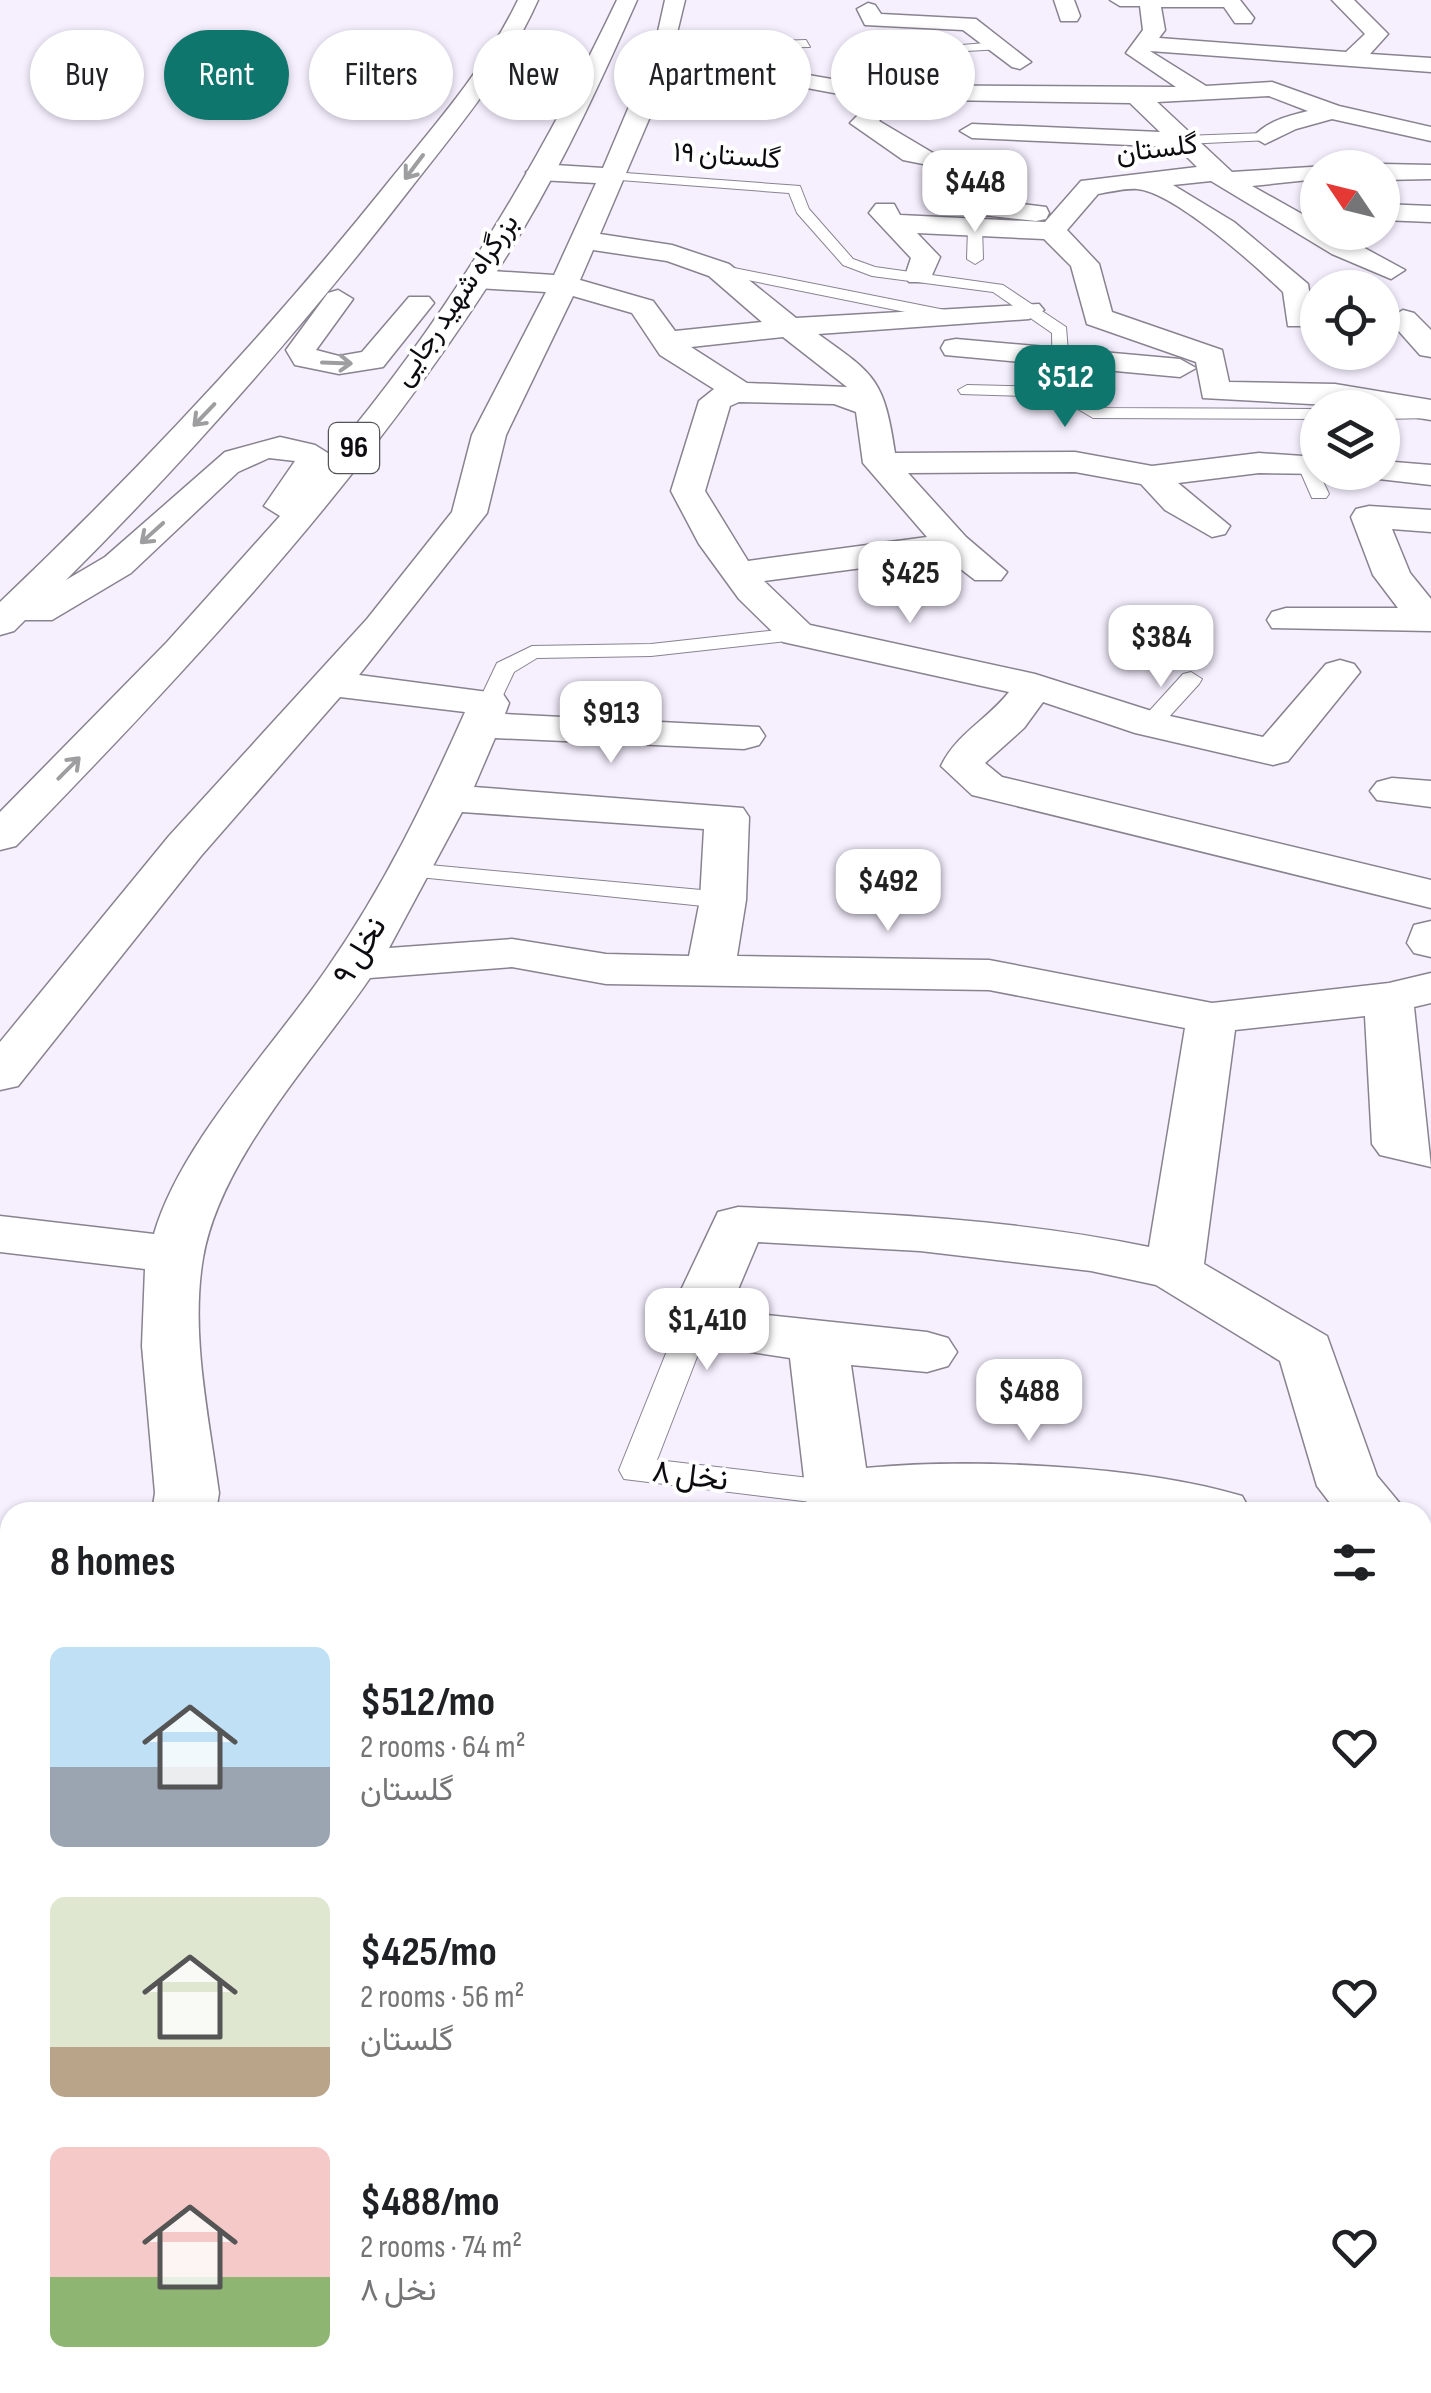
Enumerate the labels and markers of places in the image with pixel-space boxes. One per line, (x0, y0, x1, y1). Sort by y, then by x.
pin: $448 (916, 150, 1034, 235)
pin: $512 (1006, 345, 1124, 430)
pin: $425 (851, 541, 969, 626)
pin: $384 (1102, 605, 1220, 690)
pin: $913 (552, 681, 670, 766)
pin: $492 (829, 849, 947, 934)
pin: $1,410 (626, 1288, 788, 1373)
pin: $488 (970, 1359, 1088, 1444)

